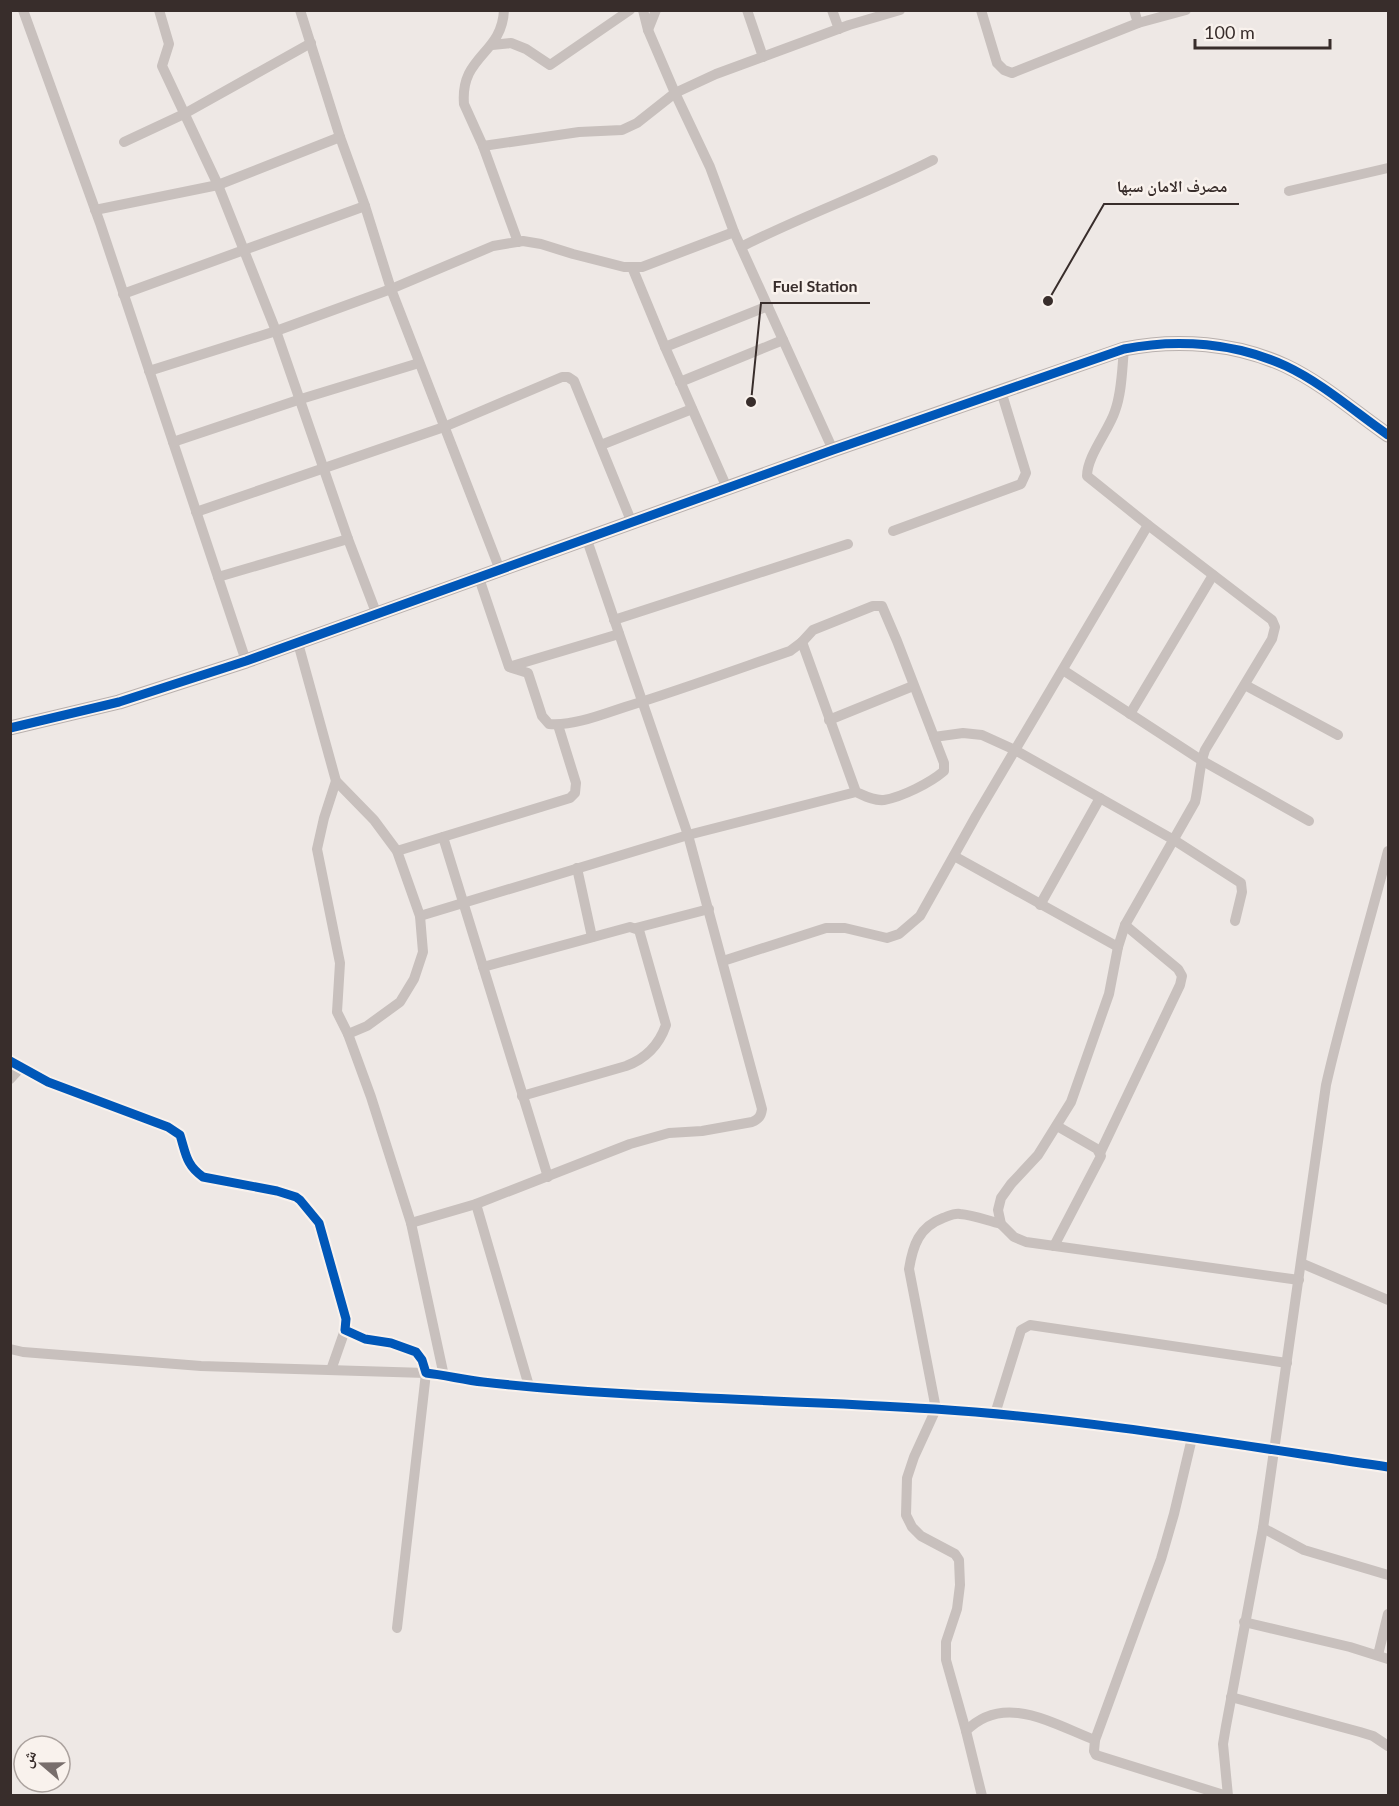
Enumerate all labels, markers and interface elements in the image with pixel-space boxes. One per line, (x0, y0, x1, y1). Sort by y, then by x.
scale bar (1195, 12, 1330, 50)
text: 100 m (1204, 21, 1255, 43)
callout: مصرف الامان سبها (1104, 170, 1239, 204)
text: مصرف الامان سبها (1117, 176, 1227, 196)
callout: Fuel Station (761, 269, 870, 303)
text: Fuel Station (773, 276, 857, 295)
north arrow (12, 1734, 72, 1794)
text: ش (16, 1747, 40, 1770)

